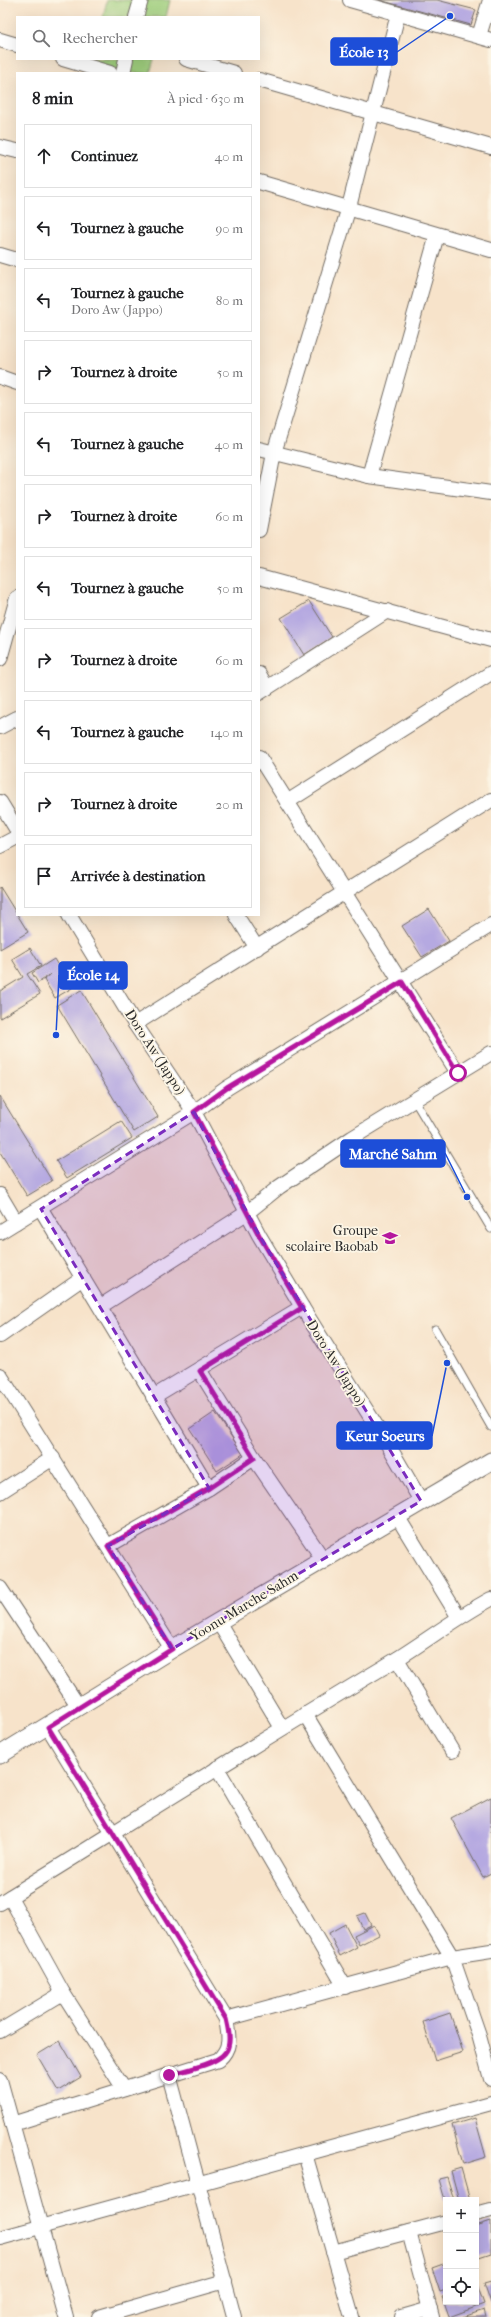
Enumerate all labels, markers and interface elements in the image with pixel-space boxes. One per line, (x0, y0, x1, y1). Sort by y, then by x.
search box (16, 16, 260, 60)
icon: search (30, 27, 52, 49)
text: Rechercher (62, 29, 137, 47)
callout: École 13 (331, 38, 397, 65)
text: École 13 (339, 43, 389, 61)
text: 8 min (32, 88, 73, 108)
text: À pied · 630 m (167, 91, 244, 106)
icon: ahead (33, 145, 55, 167)
text: Continuez (71, 147, 138, 165)
text: 40 m (215, 149, 243, 164)
icon: left (33, 217, 55, 239)
text: Tournez à gauche (71, 219, 184, 237)
text: 90 m (215, 221, 243, 236)
text: Tournez à gauche (71, 284, 184, 302)
icon: left (33, 289, 55, 311)
text: 80 m (216, 293, 243, 308)
text: Doro Aw (Jappo) (71, 302, 163, 317)
icon: right (33, 361, 55, 383)
text: Tournez à droite (71, 363, 177, 381)
text: 50 m (217, 365, 243, 380)
icon: left (33, 433, 55, 455)
text: Tournez à gauche (71, 435, 184, 453)
text: 40 m (215, 437, 243, 452)
icon: right (33, 505, 55, 527)
text: Tournez à droite (71, 507, 177, 525)
text: 60 m (215, 509, 243, 524)
icon: left (33, 577, 55, 599)
text: Tournez à gauche (71, 579, 184, 597)
text: 50 m (217, 581, 243, 596)
icon: right (33, 649, 55, 671)
text: Tournez à droite (71, 651, 177, 669)
text: 60 m (215, 653, 243, 668)
icon: left (33, 721, 55, 743)
text: Tournez à gauche (71, 723, 184, 741)
text: 140 m (210, 725, 243, 740)
icon: right (33, 793, 55, 815)
text: Tournez à droite (71, 795, 177, 813)
text: 20 m (216, 797, 243, 812)
icon: arrive (33, 865, 55, 887)
text: Arrivée à destination (71, 867, 206, 885)
callout: École 14 (59, 962, 127, 989)
text: École 14 (67, 966, 120, 984)
street label: Doro Aw (Jappo) (121, 1006, 189, 1098)
route start (449, 1064, 467, 1082)
callout: Marché Sahm (341, 1140, 445, 1167)
text: Marché Sahm (348, 1145, 438, 1163)
place label: Groupe scolaire Baobab (286, 1222, 378, 1255)
school or university icon: Groupe scolaire Baobab (381, 1229, 399, 1247)
street label: Doro Aw (Jappo) (303, 1317, 369, 1409)
callout: Keur Soeurs (337, 1422, 432, 1449)
text: Keur Soeurs (345, 1427, 425, 1445)
street label: Yoonu Marche Sahm (186, 1567, 302, 1646)
route end (160, 2066, 178, 2084)
map controls (443, 2197, 479, 2305)
button: + (443, 2197, 479, 2233)
button: − (443, 2233, 479, 2269)
button: locate (443, 2269, 479, 2305)

